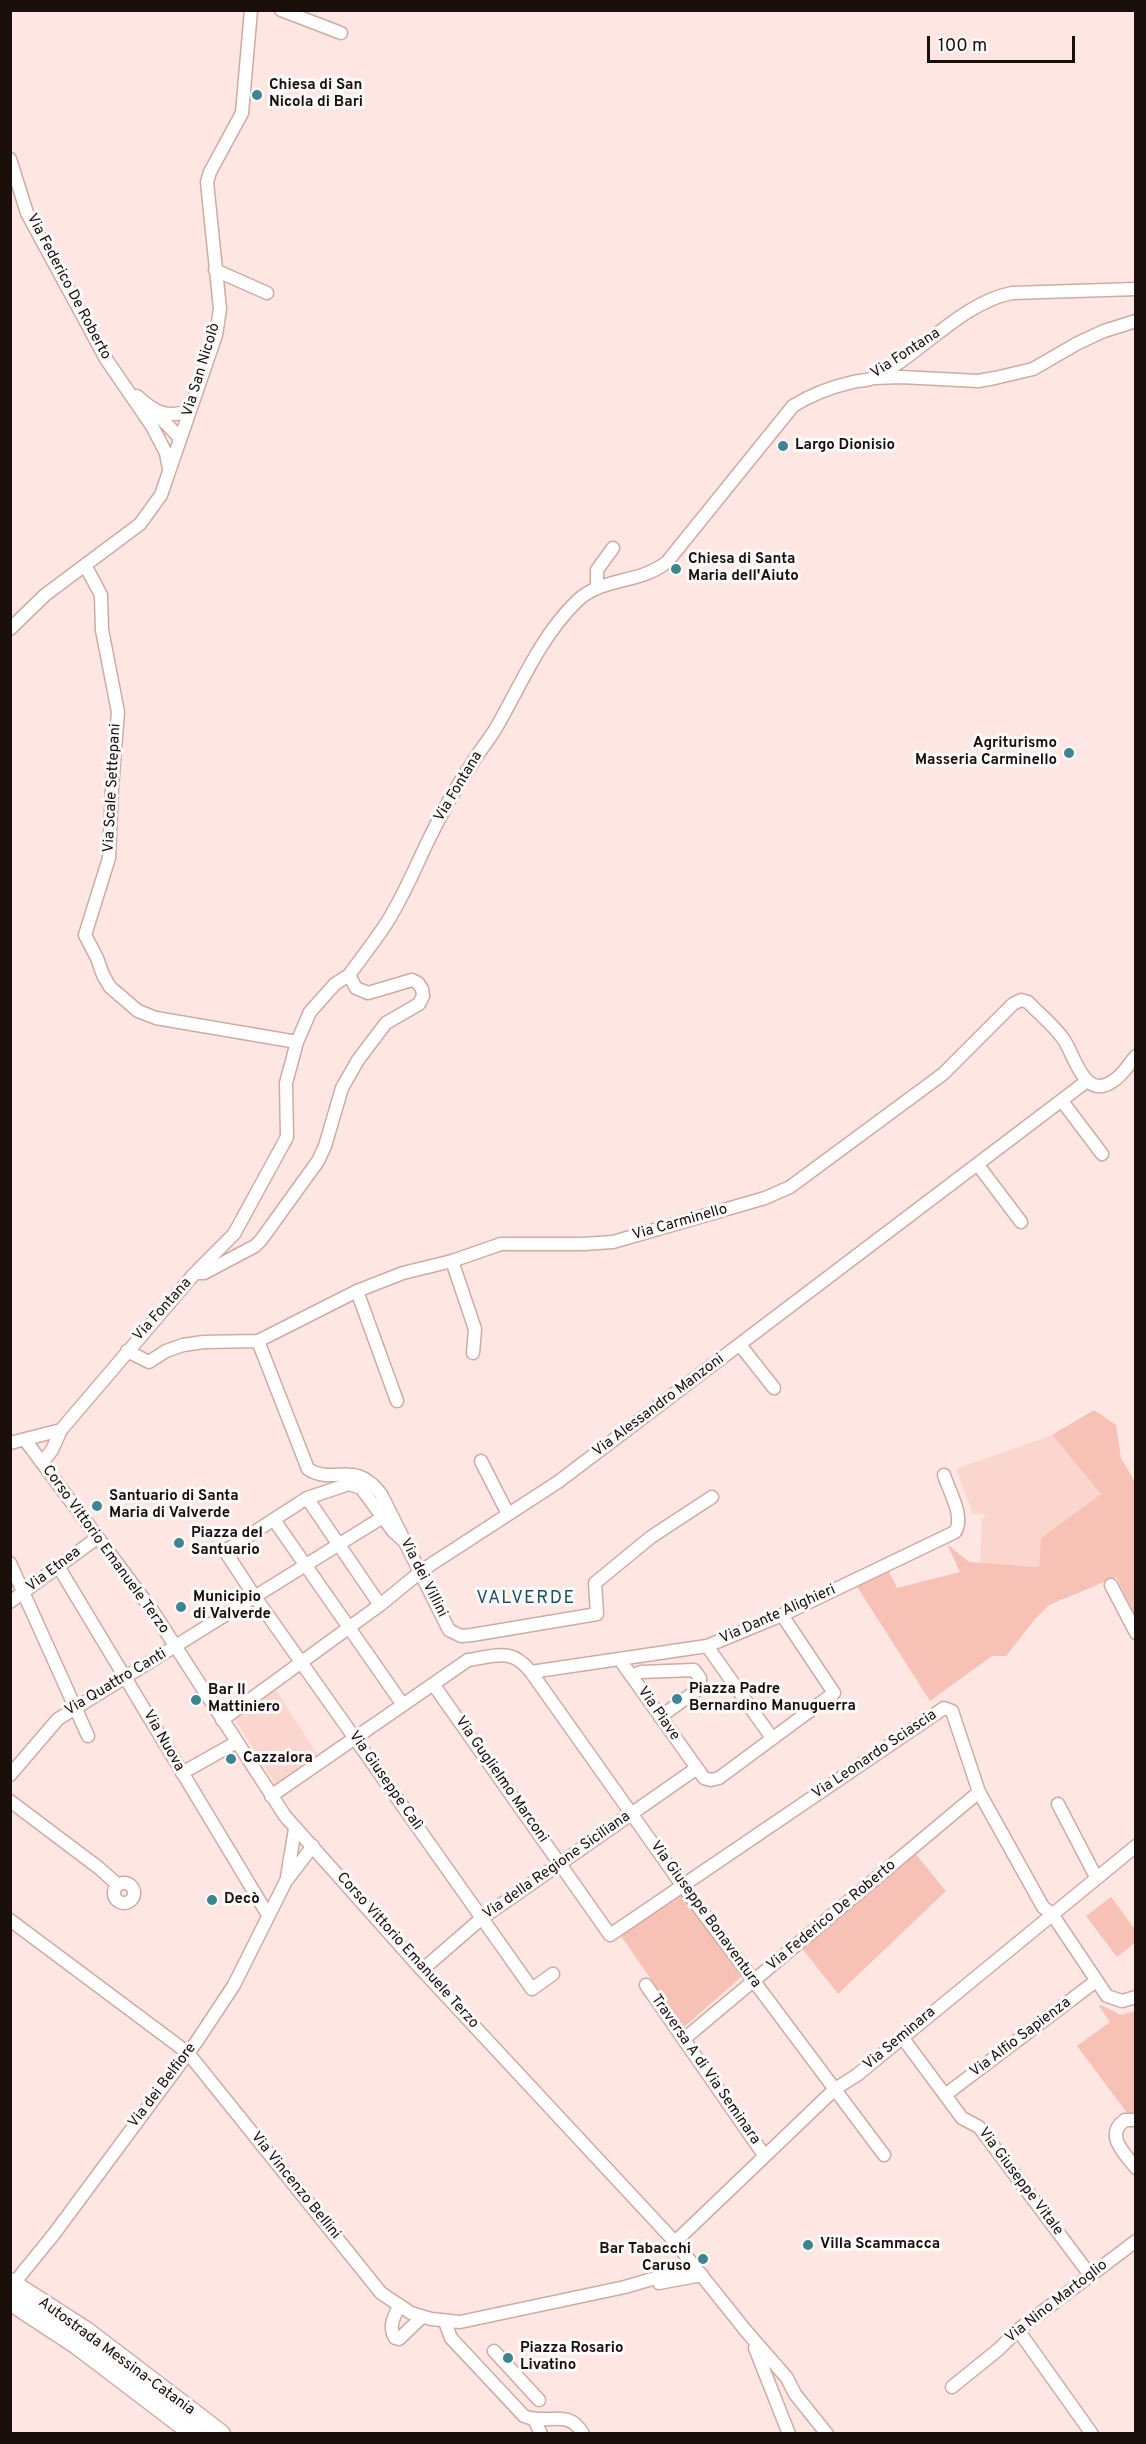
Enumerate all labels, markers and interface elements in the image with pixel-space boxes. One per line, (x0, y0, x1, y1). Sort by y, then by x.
scale bar (930, 24, 1078, 62)
text: 100 m (938, 35, 987, 58)
place label: Chiesa di San Nicola di Bari (269, 77, 363, 112)
marker: Chiesa di San Nicola di Bari (250, 88, 264, 102)
street label: Via Federico De Roberto (22, 211, 114, 363)
street label: Via San Nicolò (179, 321, 225, 419)
street label: Via Fontana (868, 325, 944, 383)
place label: Largo Dionisio (795, 437, 895, 455)
marker: Largo Dionisio (776, 439, 790, 453)
place label: Chiesa di Santa Maria dell'Aiuto (688, 551, 799, 586)
marker: Chiesa di Santa Maria dell'Aiuto (669, 562, 683, 576)
street label: Via Scale Settepani (101, 723, 125, 853)
place label: Agriturismo Masseria Carminello (915, 735, 1057, 770)
marker: Agriturismo Masseria Carminello (1062, 746, 1076, 760)
street label: Via Fontana (431, 749, 487, 825)
street label: Via Carminello (630, 1201, 730, 1245)
street label: Via Fontana (130, 1275, 196, 1345)
street label: Via Alessandro Manzoni (590, 1351, 728, 1461)
street label: Corso Vittorio Emanuele Terzo (38, 1462, 172, 1638)
place label: Santuario di Santa Maria di Valverde (109, 1488, 238, 1523)
marker: Santuario di Santa Maria di Valverde (90, 1499, 104, 1513)
place label: Piazza del Santuario (191, 1525, 263, 1560)
street label: Via dei Villini (395, 1535, 451, 1621)
marker: Piazza del Santuario (172, 1536, 186, 1550)
street label: Via Etnea (23, 1544, 85, 1596)
street label: Via Dante Alighieri (717, 1581, 839, 1649)
district label: VALVERDE (476, 1588, 576, 1610)
place label: Municipio di Valverde (193, 1589, 271, 1624)
marker: Municipio di Valverde (174, 1600, 188, 1614)
street label: Via Quattro Canti (62, 1646, 170, 1720)
place label: Piazza Padre Bernardino Manuguerra (689, 1681, 856, 1716)
place label: Bar Il Mattiniero (208, 1682, 280, 1717)
street label: Via Piave (633, 1684, 683, 1744)
marker: Piazza Padre Bernardino Manuguerra (670, 1692, 684, 1706)
marker: Bar Il Mattiniero (189, 1693, 203, 1707)
street label: Via Nuova (138, 1707, 188, 1775)
street label: Via Leonardo Sciascia (809, 1707, 941, 1803)
street label: Via Guglielmo Marconi (451, 1713, 551, 1847)
street label: Via Giuseppe Calì (344, 1728, 426, 1834)
place label: Cazzalora (243, 1750, 313, 1768)
marker: Cazzalora (224, 1752, 238, 1766)
street label: Via della Regione Siciliana (480, 1808, 634, 1924)
street label: Via Giuseppe Bonaventura (646, 1838, 764, 1992)
street label: Via Federico De Roberto (764, 1857, 900, 1975)
street label: Corso Vittorio Emanuele Terzo (332, 1869, 482, 2033)
place label: Decò (224, 1891, 260, 1909)
marker: Decò (205, 1893, 219, 1907)
street label: Traversa A di Via Seminara (646, 1992, 764, 2148)
street label: Via Alfio Sapienza (967, 1994, 1075, 2082)
street label: Via Seminara (860, 2004, 940, 2074)
street label: Via dei Belfiore (125, 2040, 201, 2132)
street label: Via Giuseppe Vitale (974, 2125, 1066, 2239)
street label: Via Vincenzo Bellini (246, 2129, 344, 2243)
place label: Villa Scammacca (820, 2236, 940, 2254)
marker: Villa Scammacca (801, 2238, 815, 2252)
place label: Bar Tabacchi Caruso (599, 2241, 691, 2276)
marker: Bar Tabacchi Caruso (696, 2252, 710, 2266)
street label: Via Nino Martoglio (1002, 2257, 1112, 2347)
street label: Autostrada Messina-Catania (34, 2294, 198, 2420)
place label: Piazza Rosario Livatino (520, 2340, 623, 2375)
marker: Piazza Rosario Livatino (501, 2351, 515, 2365)

